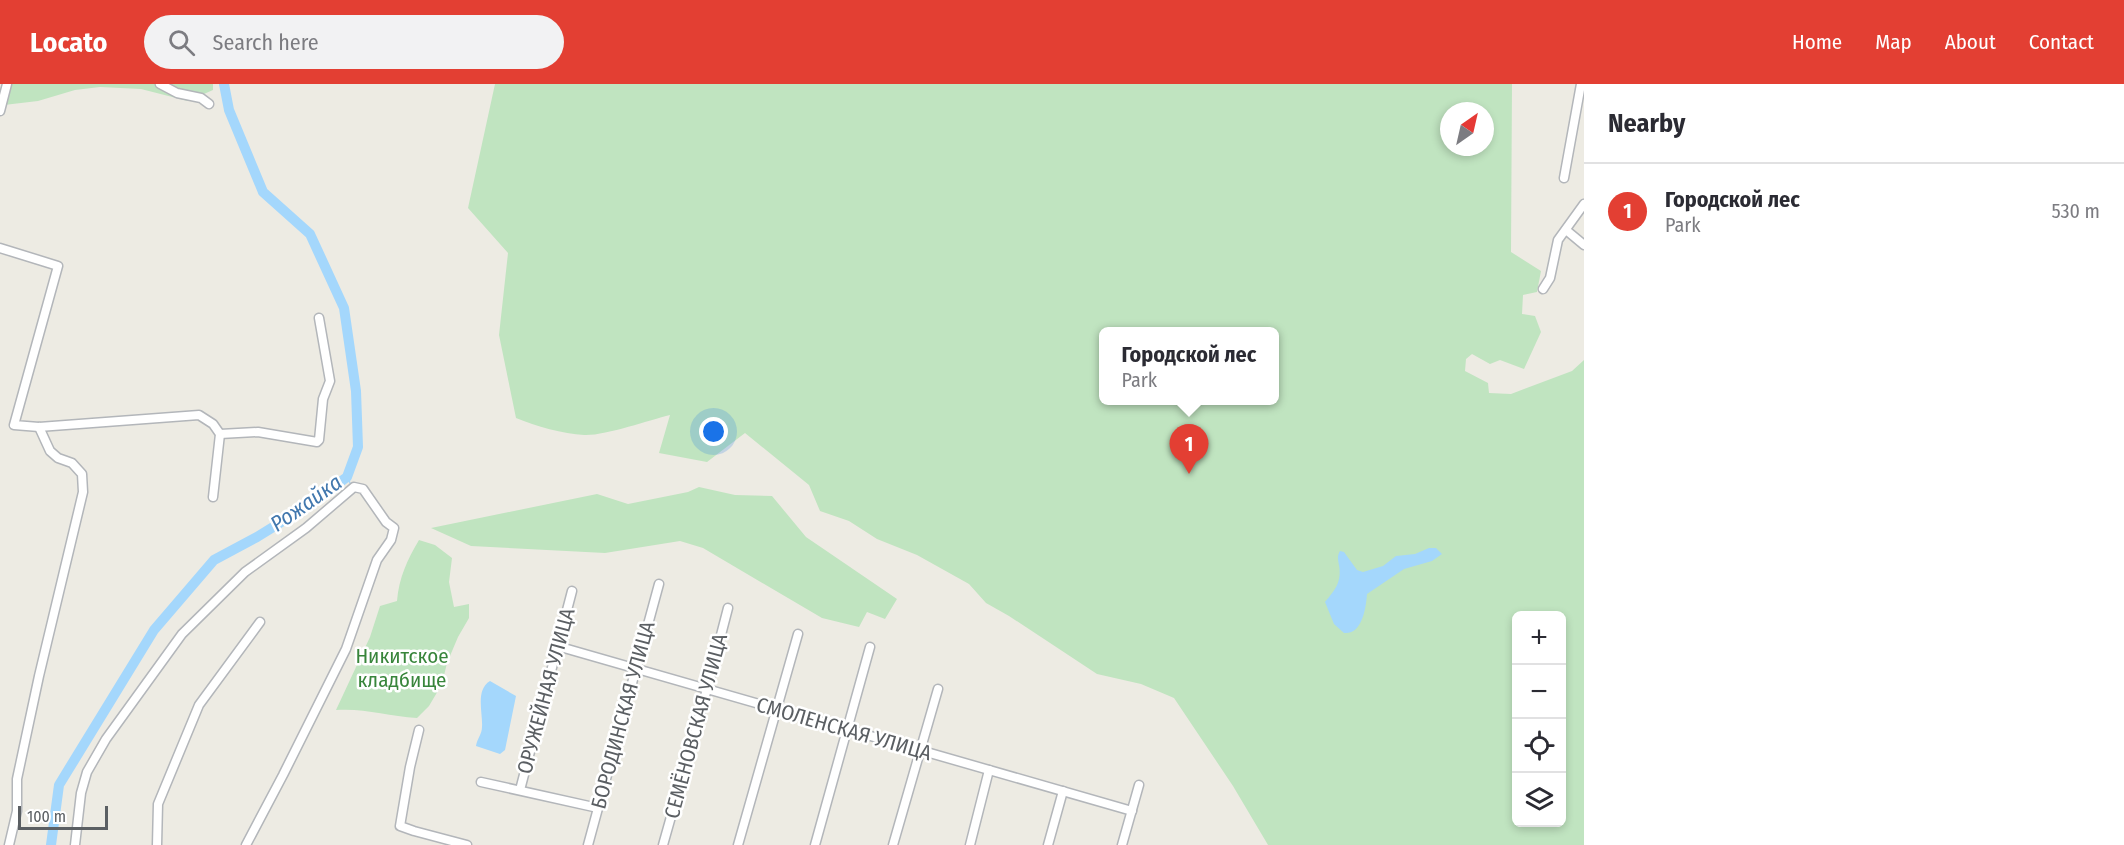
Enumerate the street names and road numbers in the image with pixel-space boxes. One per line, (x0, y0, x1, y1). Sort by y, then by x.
street label: ОРУЖЕЙНАЯ УЛИЦА (511, 605, 581, 777)
street label: БОРОДИНСКАЯ УЛИЦА (585, 618, 661, 812)
street label: СЕМЁНОВСКАЯ УЛИЦА (659, 631, 733, 821)
street label: СМОЛЕНСКАЯ УЛИЦА (753, 692, 935, 766)

